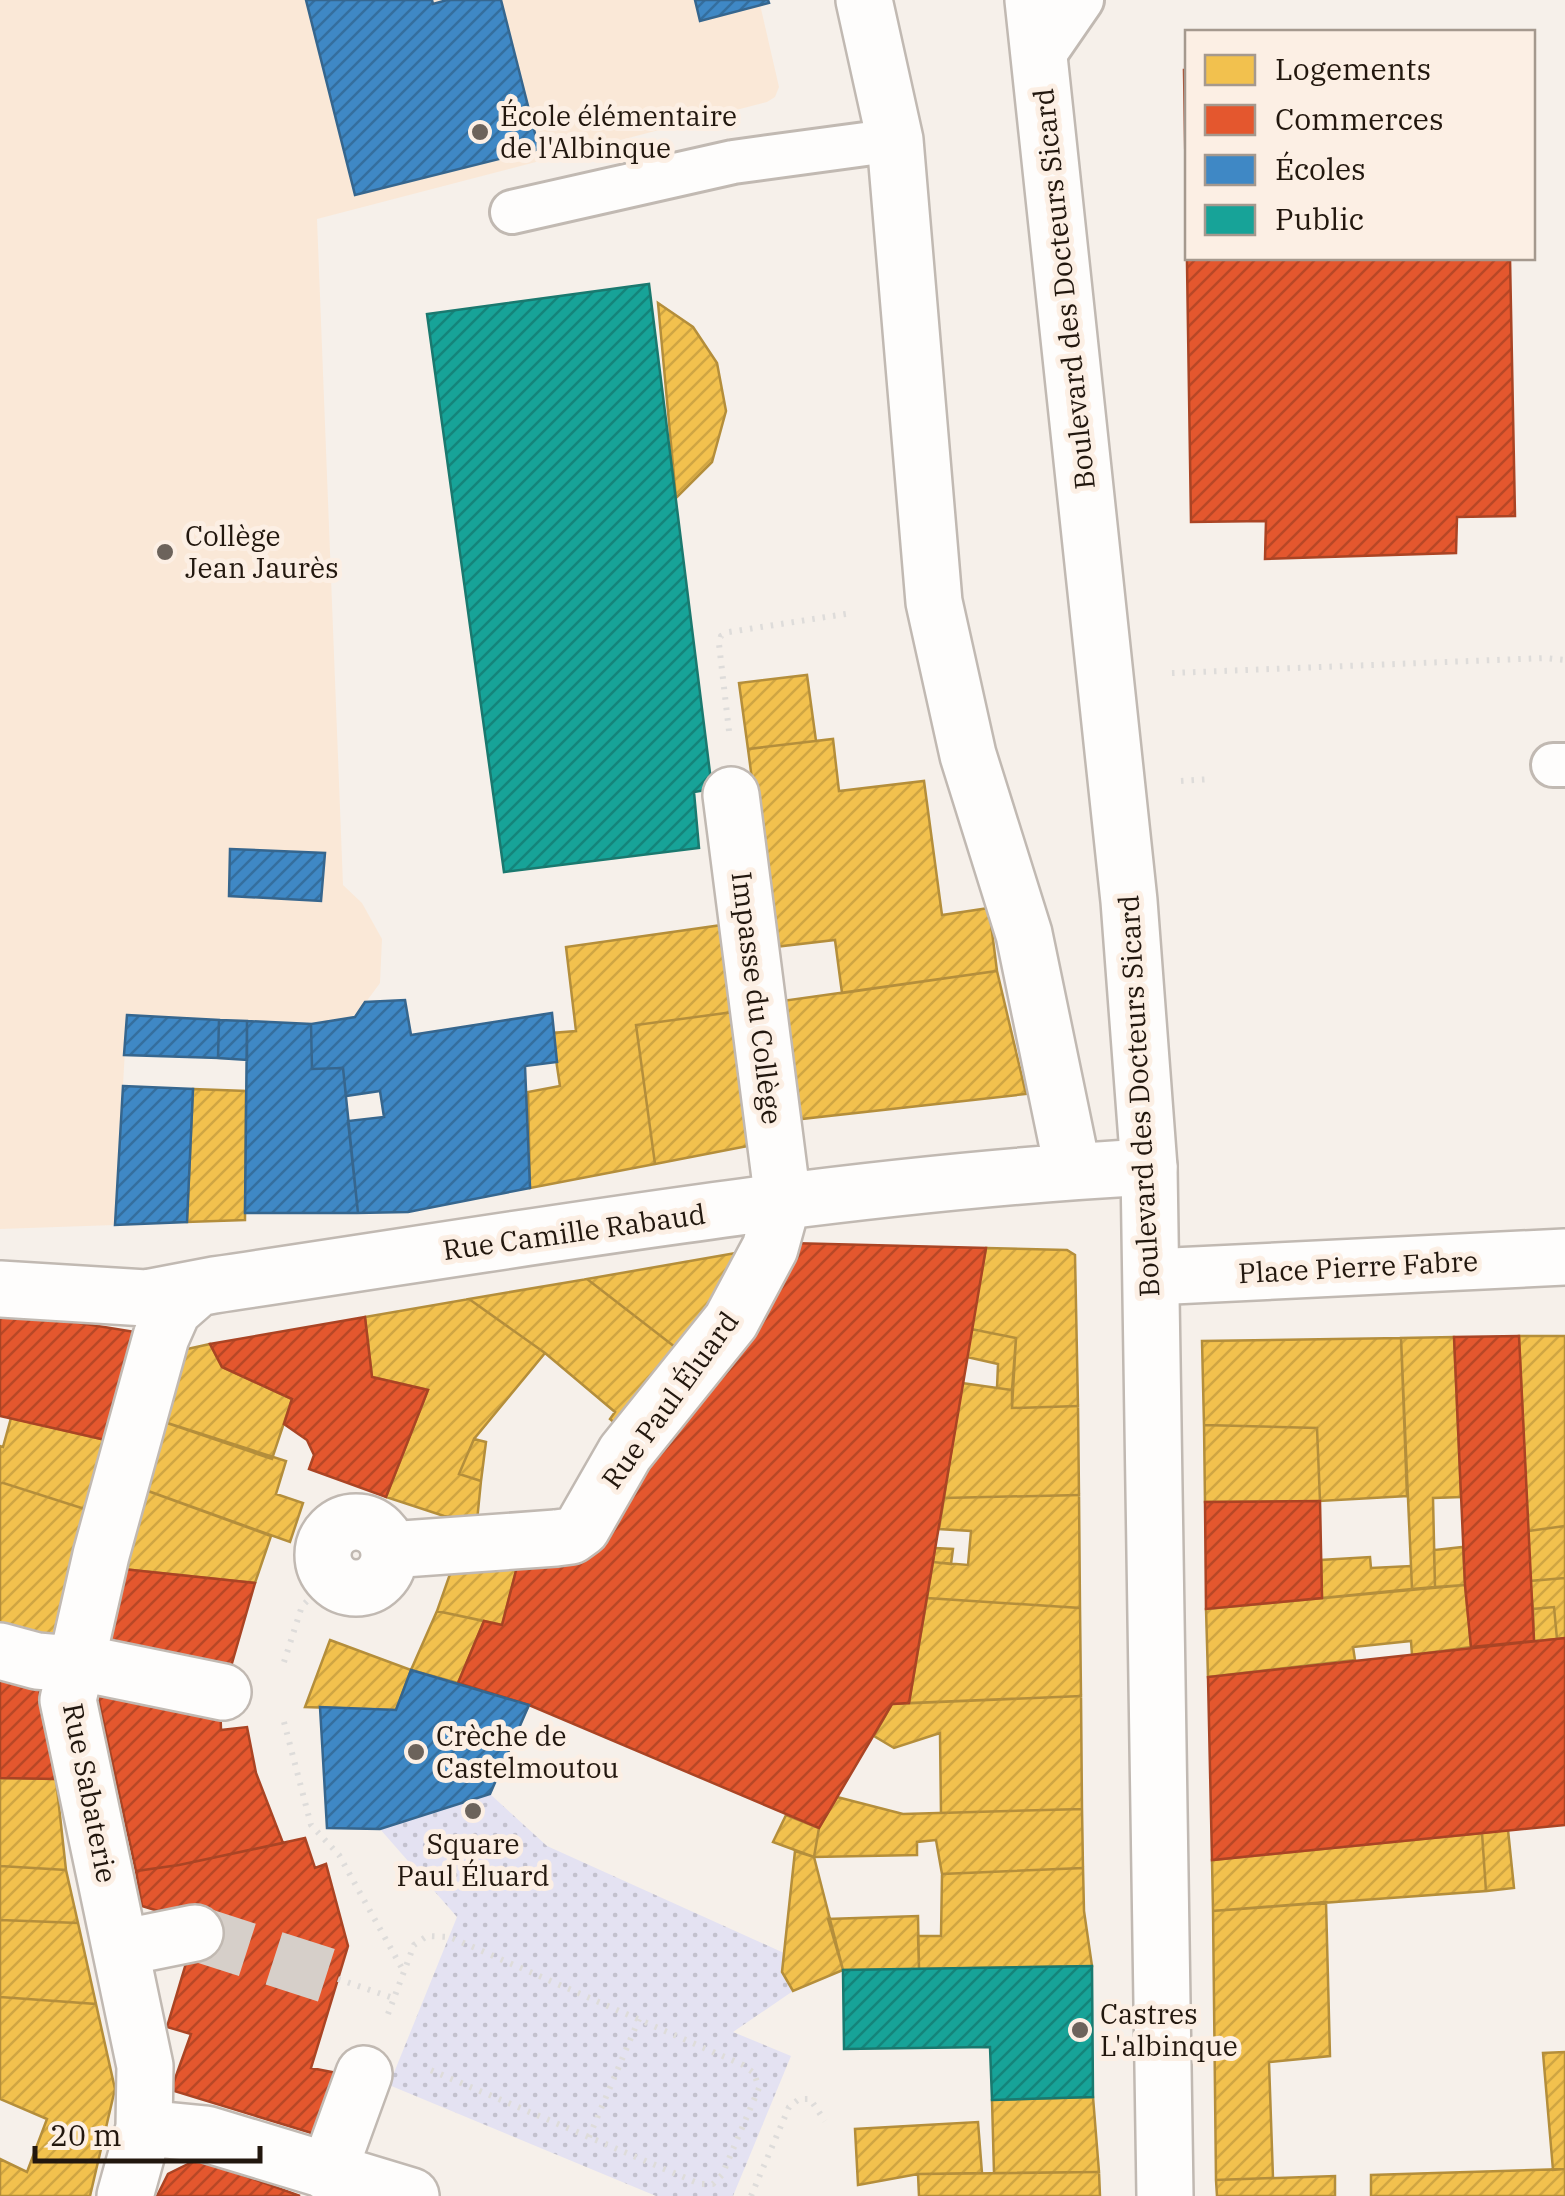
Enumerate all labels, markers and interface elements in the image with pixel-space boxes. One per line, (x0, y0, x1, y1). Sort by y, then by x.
legend (1185, 30, 1535, 260)
text: Logements (1275, 49, 1431, 88)
street label: Boulevard des Docteurs Sicard (1024, 87, 1103, 491)
place label: École élémentaire de l'Albinque (500, 97, 737, 166)
text: Commerces (1275, 99, 1444, 138)
marker: École élémentaire de l'Albinque (469, 121, 491, 143)
text: Écoles (1275, 149, 1366, 188)
text: Public (1275, 199, 1364, 238)
place label: Collège Jean Jaurès (185, 517, 339, 586)
marker: Collège Jean Jaurès (154, 541, 176, 563)
street label: Impasse du Collège (724, 870, 791, 1126)
street label: Boulevard des Docteurs Sicard (1109, 894, 1168, 1298)
street label: Rue Camille Rabaud (440, 1195, 708, 1268)
street label: Place Pierre Fabre (1237, 1242, 1479, 1291)
street label: Rue Paul Éluard (593, 1304, 746, 1496)
street label: Rue Sabaterie (55, 1700, 126, 1886)
place label: Crèche de Castelmoutou (436, 1717, 619, 1786)
marker: Crèche de Castelmoutou (405, 1741, 427, 1763)
marker: Square Paul Éluard (462, 1800, 484, 1822)
place label: Square Paul Éluard (397, 1825, 549, 1894)
place label: Castres L'albinque (1100, 1995, 1238, 2064)
marker: Castres L'albinque (1069, 2019, 1091, 2041)
scale bar (35, 2101, 260, 2163)
text: 20 m (50, 2115, 122, 2154)

